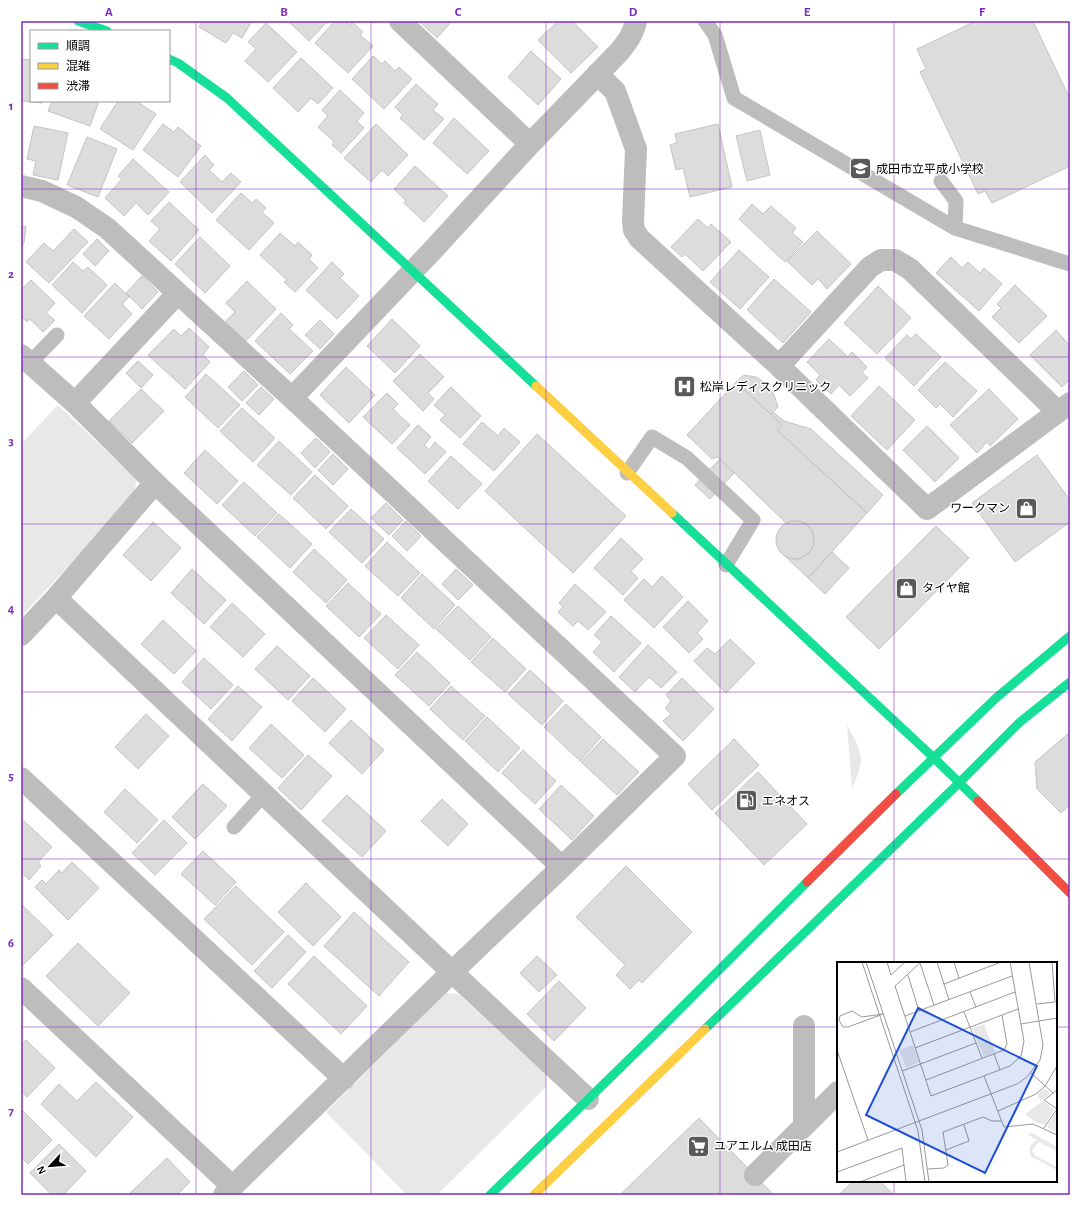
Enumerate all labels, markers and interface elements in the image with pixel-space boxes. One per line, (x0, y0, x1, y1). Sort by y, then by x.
text: A (105, 6, 113, 19)
text: B (280, 6, 288, 19)
text: C (455, 6, 462, 19)
text: D (629, 6, 638, 19)
text: E (804, 6, 811, 19)
text: F (979, 6, 986, 19)
legend (30, 30, 170, 102)
text: 順調 (66, 40, 90, 52)
text: 混雑 (66, 59, 90, 72)
text: 渋滞 (66, 80, 90, 92)
text: 1 (9, 100, 13, 113)
school or university icon: 成田市立平成小学校 (847, 156, 873, 182)
place label: 成田市立平成小学校 (876, 162, 984, 175)
text: 2 (8, 268, 14, 281)
hospital icon: 松岸レディスクリニック (671, 374, 697, 400)
place label: 松岸レディスクリニック (700, 380, 831, 393)
text: 3 (8, 435, 14, 448)
shop icon: ワークマン (1013, 495, 1039, 521)
place label: ワークマン (950, 502, 1010, 514)
shop icon: タイヤ館 (893, 575, 919, 601)
place label: タイヤ館 (922, 582, 970, 594)
text: 4 (8, 603, 15, 616)
text: 5 (8, 770, 14, 783)
fuel station icon: エネオス (734, 788, 760, 814)
place label: エネオス (762, 795, 810, 807)
text: 6 (8, 937, 14, 950)
inset map (837, 962, 1057, 1182)
text: 7 (8, 1105, 14, 1118)
supermarket icon: ユアエルム 成田店 (685, 1133, 711, 1159)
place label: ユアエルム 成田店 (714, 1140, 812, 1152)
north arrow (30, 1146, 70, 1186)
text: N (35, 1164, 48, 1176)

